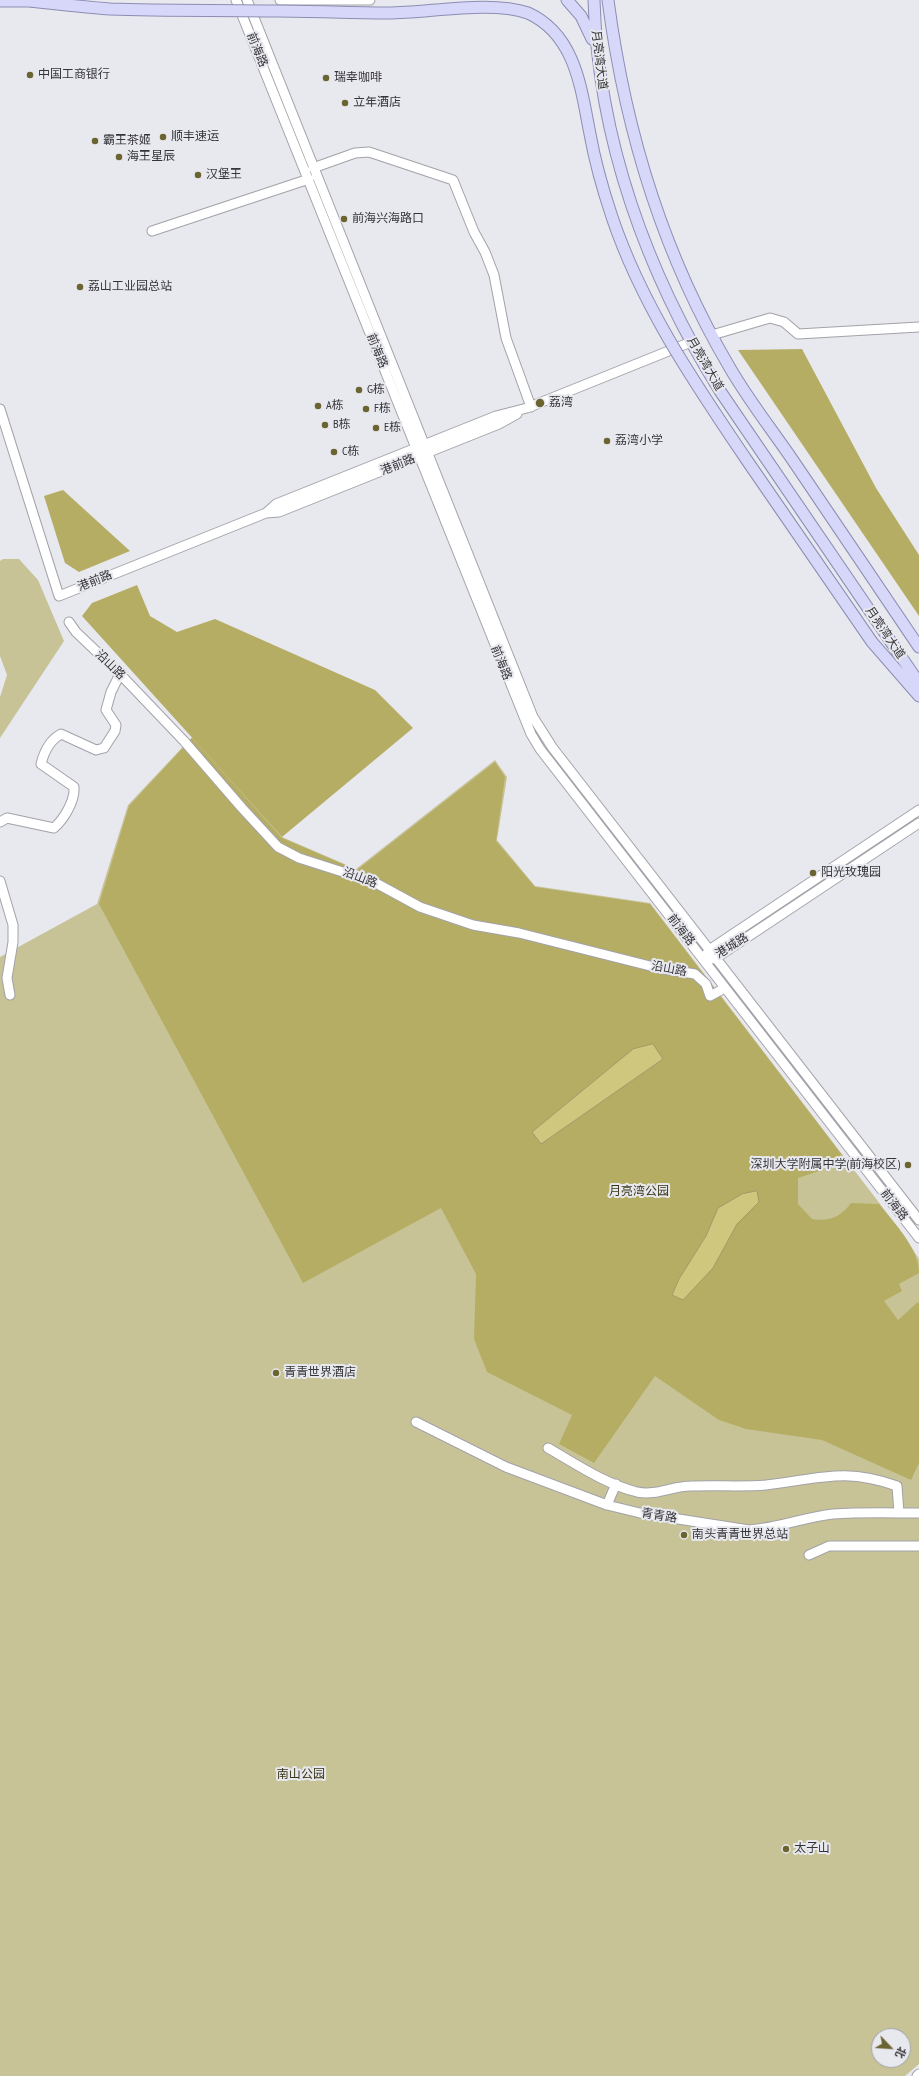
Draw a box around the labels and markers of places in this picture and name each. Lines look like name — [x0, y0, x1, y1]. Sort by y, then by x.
place label: 中国工商银行 — [38, 68, 110, 82]
marker: 中国工商银行 — [25, 70, 35, 80]
place label: 瑞幸咖啡 — [334, 71, 382, 85]
marker: 瑞幸咖啡 — [321, 73, 331, 83]
place label: 立年酒店 — [353, 96, 401, 110]
marker: 立年酒店 — [340, 98, 350, 108]
place label: 顺丰速运 — [171, 130, 219, 144]
marker: 顺丰速运 — [158, 132, 168, 142]
place label: 霸王茶姬 — [103, 134, 151, 148]
marker: 霸王茶姬 — [90, 136, 100, 146]
place label: 海王星辰 — [127, 150, 175, 164]
marker: 海王星辰 — [114, 152, 124, 162]
place label: 汉堡王 — [206, 168, 242, 182]
marker: 汉堡王 — [193, 170, 203, 180]
place label: 前海兴海路口 — [352, 212, 424, 226]
marker: 前海兴海路口 — [339, 214, 349, 224]
place label: 荔山工业园总站 — [88, 280, 172, 294]
marker: 荔山工业园总站 — [75, 282, 85, 292]
place label: G栋 — [367, 383, 385, 397]
marker: G栋 — [354, 385, 364, 395]
place label: 荔湾 — [549, 396, 573, 410]
marker: 荔湾 — [534, 397, 546, 409]
place label: A栋 — [326, 399, 344, 413]
marker: A栋 — [313, 401, 323, 411]
place label: F栋 — [374, 402, 391, 416]
marker: F栋 — [361, 404, 371, 414]
place label: B栋 — [333, 418, 351, 432]
marker: B栋 — [320, 420, 330, 430]
place label: E栋 — [384, 421, 401, 435]
marker: E栋 — [371, 423, 381, 433]
place label: 荔湾小学 — [615, 434, 663, 448]
marker: 荔湾小学 — [602, 436, 612, 446]
place label: C栋 — [342, 445, 359, 459]
marker: C栋 — [329, 447, 339, 457]
place label: 阳光玫瑰园 — [821, 866, 881, 880]
marker: 阳光玫瑰园 — [808, 868, 818, 878]
place label: 深圳大学附属中学(前海校区) — [750, 1158, 900, 1172]
marker: 深圳大学附属中学(前海校区) — [903, 1160, 913, 1170]
place label: 青青世界酒店 — [284, 1366, 356, 1380]
marker: 青青世界酒店 — [271, 1368, 281, 1378]
place label: 南头青青世界总站 — [692, 1528, 788, 1542]
marker: 南头青青世界总站 — [679, 1530, 689, 1540]
place label: 太子山 — [794, 1842, 830, 1856]
marker: 太子山 — [781, 1844, 791, 1854]

